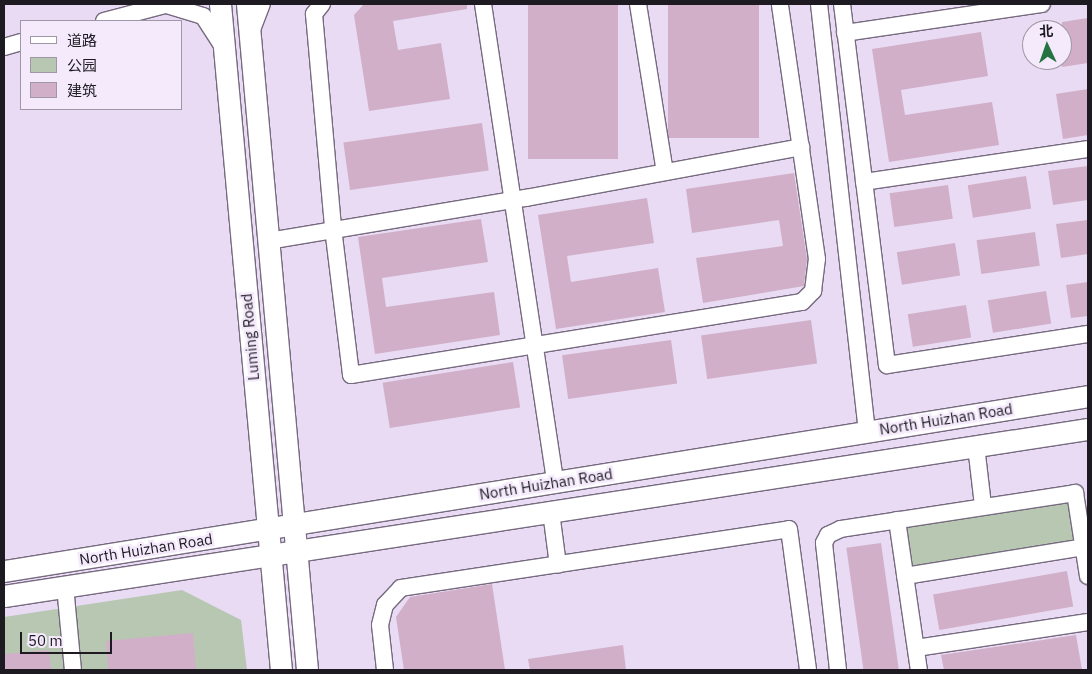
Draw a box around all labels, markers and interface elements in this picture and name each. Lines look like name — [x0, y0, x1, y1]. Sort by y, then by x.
legend — [20, 20, 182, 110]
north arrow — [1022, 20, 1072, 70]
text: 北 — [1039, 22, 1054, 40]
text: 道路 — [67, 31, 97, 50]
text: 公园 — [67, 56, 97, 75]
text: 建筑 — [67, 81, 97, 100]
street label: Luming Road — [237, 293, 263, 381]
street label: North Huizhan Road — [878, 400, 1014, 438]
street label: North Huizhan Road — [478, 465, 614, 503]
street label: North Huizhan Road — [78, 530, 214, 568]
scale bar — [22, 622, 115, 654]
text: 50 m — [28, 631, 63, 650]

